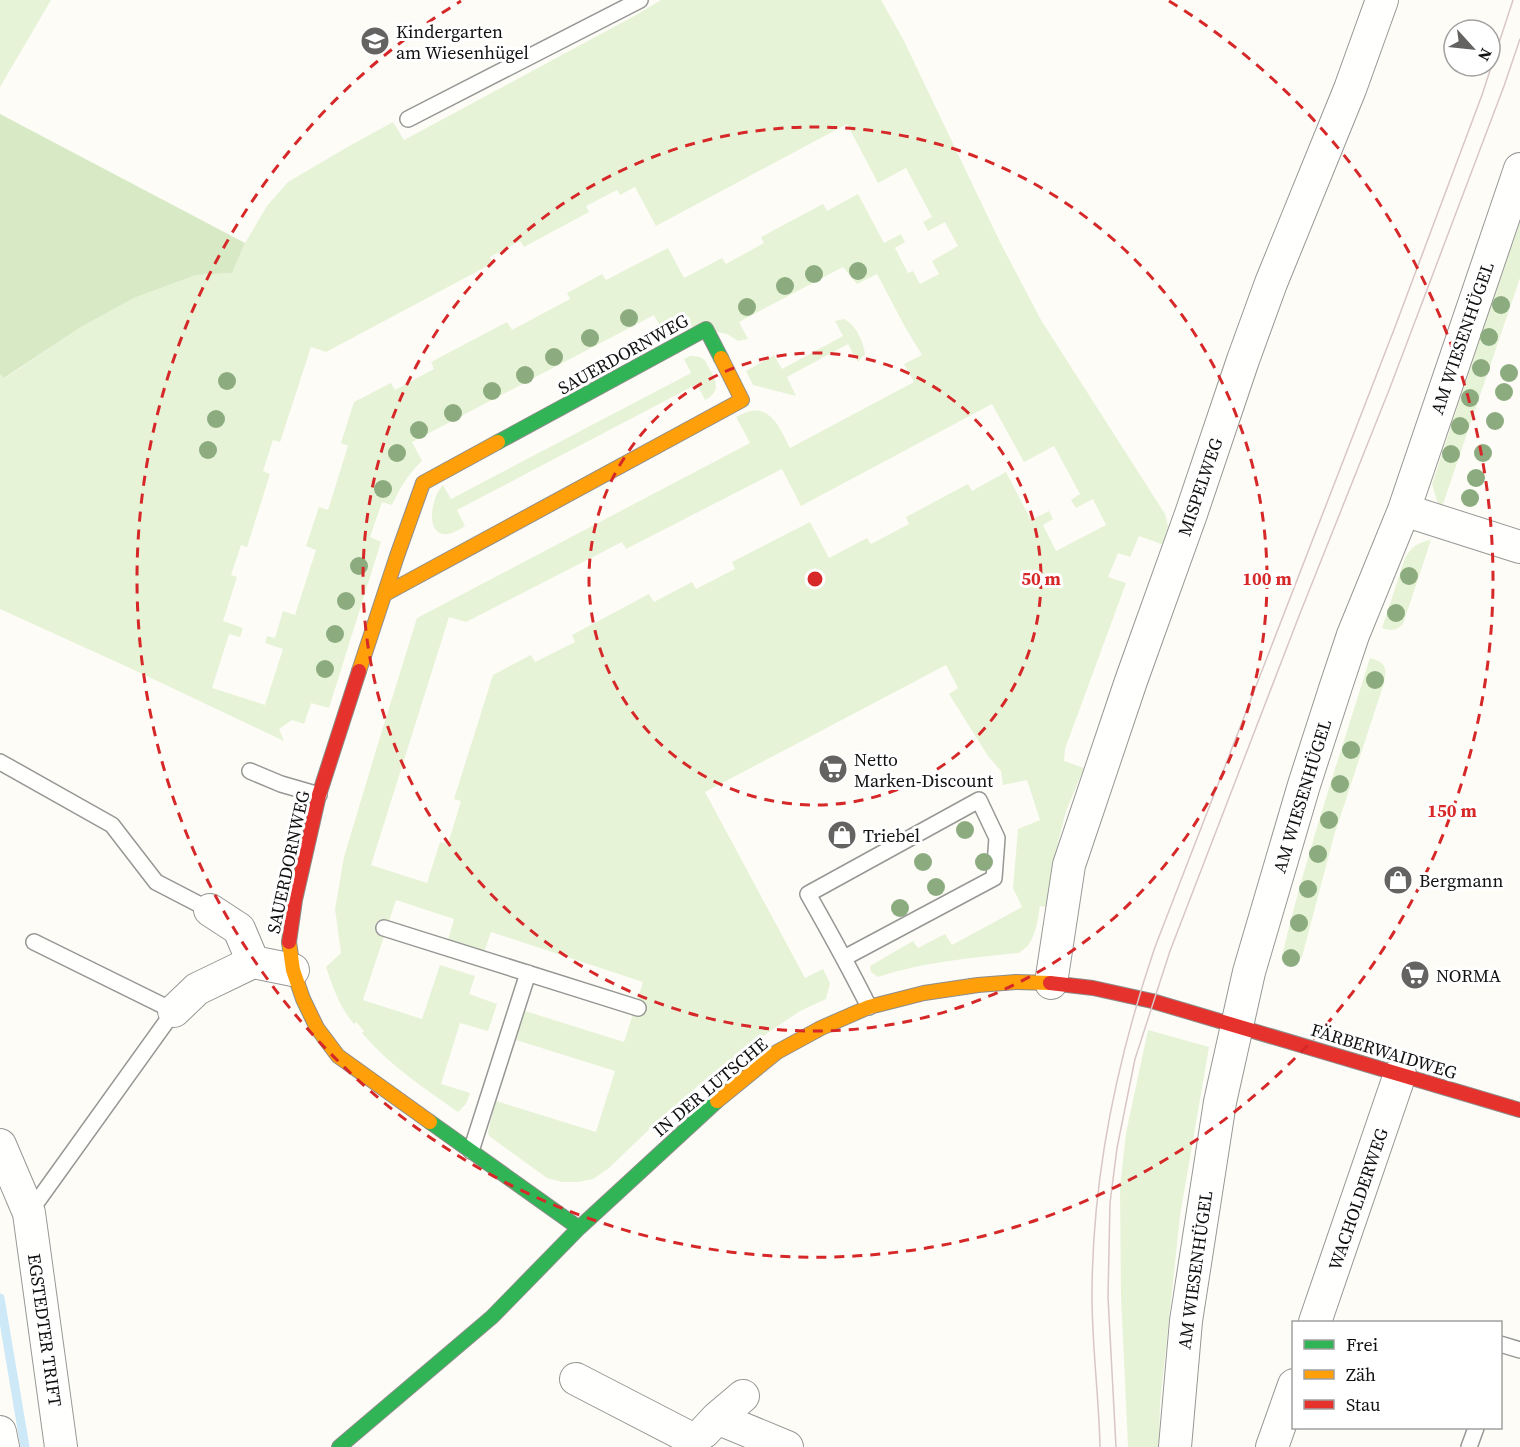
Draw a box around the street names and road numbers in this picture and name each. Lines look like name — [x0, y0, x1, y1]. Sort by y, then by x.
street label: AM WIESENHÜGEL — [1424, 258, 1500, 418]
street label: SAUERDORNWEG — [553, 308, 693, 400]
street label: MISPELWEG — [1171, 434, 1229, 540]
street label: AM WIESENHÜGEL — [1267, 716, 1337, 876]
street label: SAUERDORNWEG — [261, 788, 315, 936]
street label: FÄRBERWAIDWEG — [1308, 1017, 1460, 1085]
street label: IN DER LUTSCHE — [647, 1032, 773, 1142]
street label: WACHOLDERWEG — [1322, 1125, 1394, 1273]
street label: AM WIESENHÜGEL — [1171, 1189, 1219, 1351]
street label: EGSTEDTER TRIFT — [22, 1252, 68, 1408]

